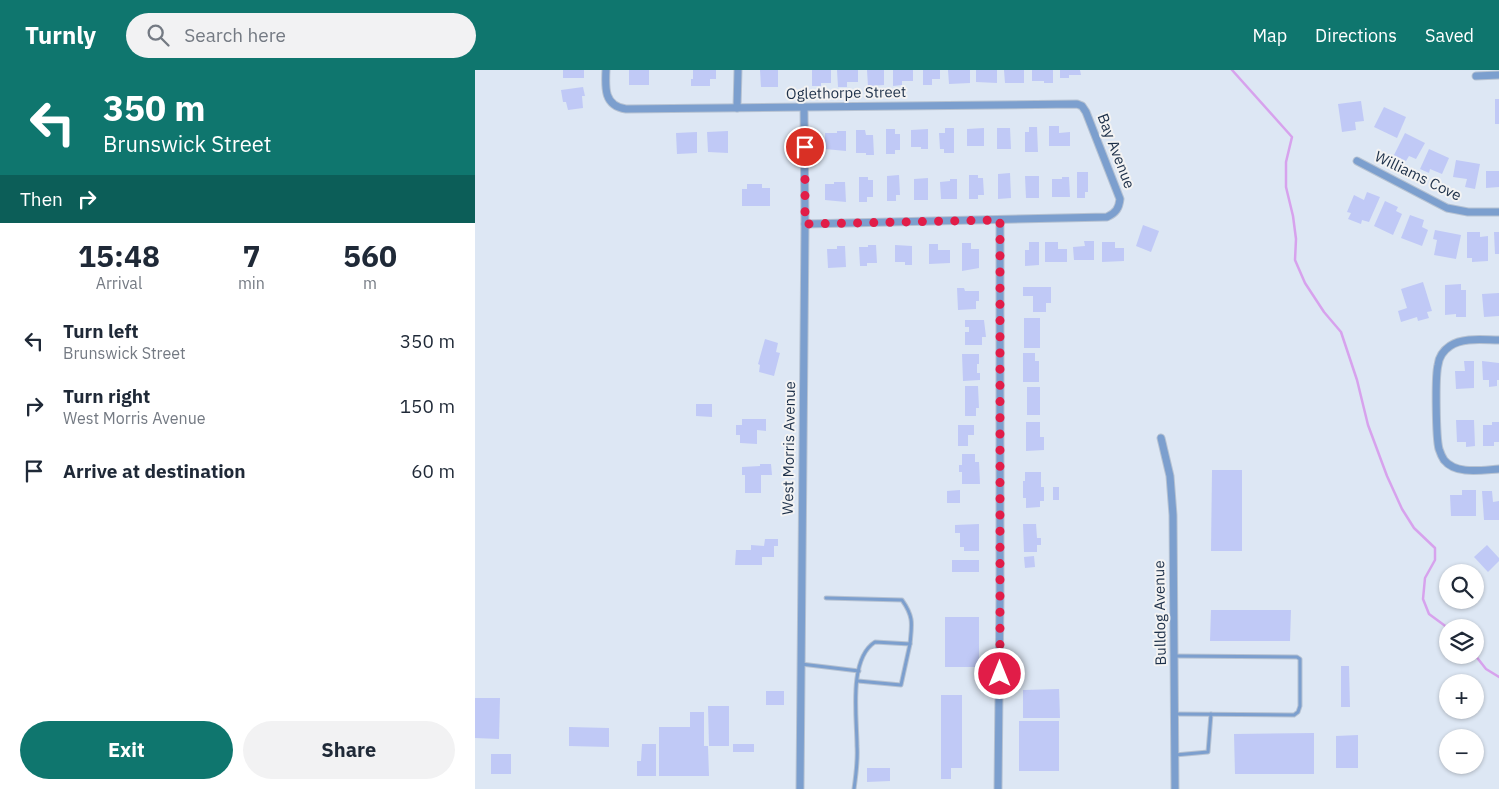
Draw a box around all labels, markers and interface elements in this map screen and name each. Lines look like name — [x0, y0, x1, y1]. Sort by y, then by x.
search box — [126, 13, 476, 58]
text: Turnly — [25, 19, 96, 51]
icon: search — [144, 21, 172, 49]
text: Search here — [184, 23, 286, 47]
text: Map — [1252, 24, 1287, 47]
text: Directions — [1315, 24, 1397, 47]
text: Saved — [1425, 24, 1474, 47]
street label: Oglethorpe Street — [786, 82, 906, 103]
text: 350 m — [103, 85, 206, 131]
icon: left — [20, 90, 85, 155]
street label: Bay Avenue — [1093, 111, 1139, 191]
pin — [784, 126, 826, 168]
text: Brunswick Street — [103, 129, 272, 158]
icon: arrive — [791, 133, 819, 161]
street label: Williams Cove — [1372, 146, 1465, 205]
icon: right — [73, 185, 101, 213]
text: Then — [20, 187, 63, 211]
text: 15:48 — [78, 236, 160, 275]
text: 7 — [242, 236, 260, 275]
text: 560 — [343, 236, 397, 275]
text: Arrival — [96, 273, 142, 293]
text: min — [238, 273, 265, 293]
text: m — [363, 273, 377, 293]
text: Turn left — [63, 319, 139, 343]
icon: left — [20, 327, 48, 355]
text: 350 m — [400, 329, 455, 353]
text: Brunswick Street — [63, 343, 186, 363]
street label: West Morris Avenue — [778, 381, 799, 515]
text: Turn right — [63, 384, 150, 408]
icon: right — [20, 392, 48, 420]
text: 150 m — [400, 394, 455, 418]
text: West Morris Avenue — [63, 408, 206, 428]
icon: arrive — [20, 457, 48, 485]
text: Arrive at destination — [63, 459, 246, 483]
text: 60 m — [411, 459, 455, 483]
street label: Bulldog Avenue — [1149, 560, 1170, 666]
map controls — [1439, 564, 1484, 774]
button: search — [1439, 564, 1484, 609]
button: layers — [1439, 619, 1484, 664]
position arrow — [973, 647, 1025, 699]
button: + — [1439, 674, 1484, 719]
button: Exit — [20, 721, 233, 779]
button: Share — [243, 721, 455, 779]
button: − — [1439, 729, 1484, 774]

